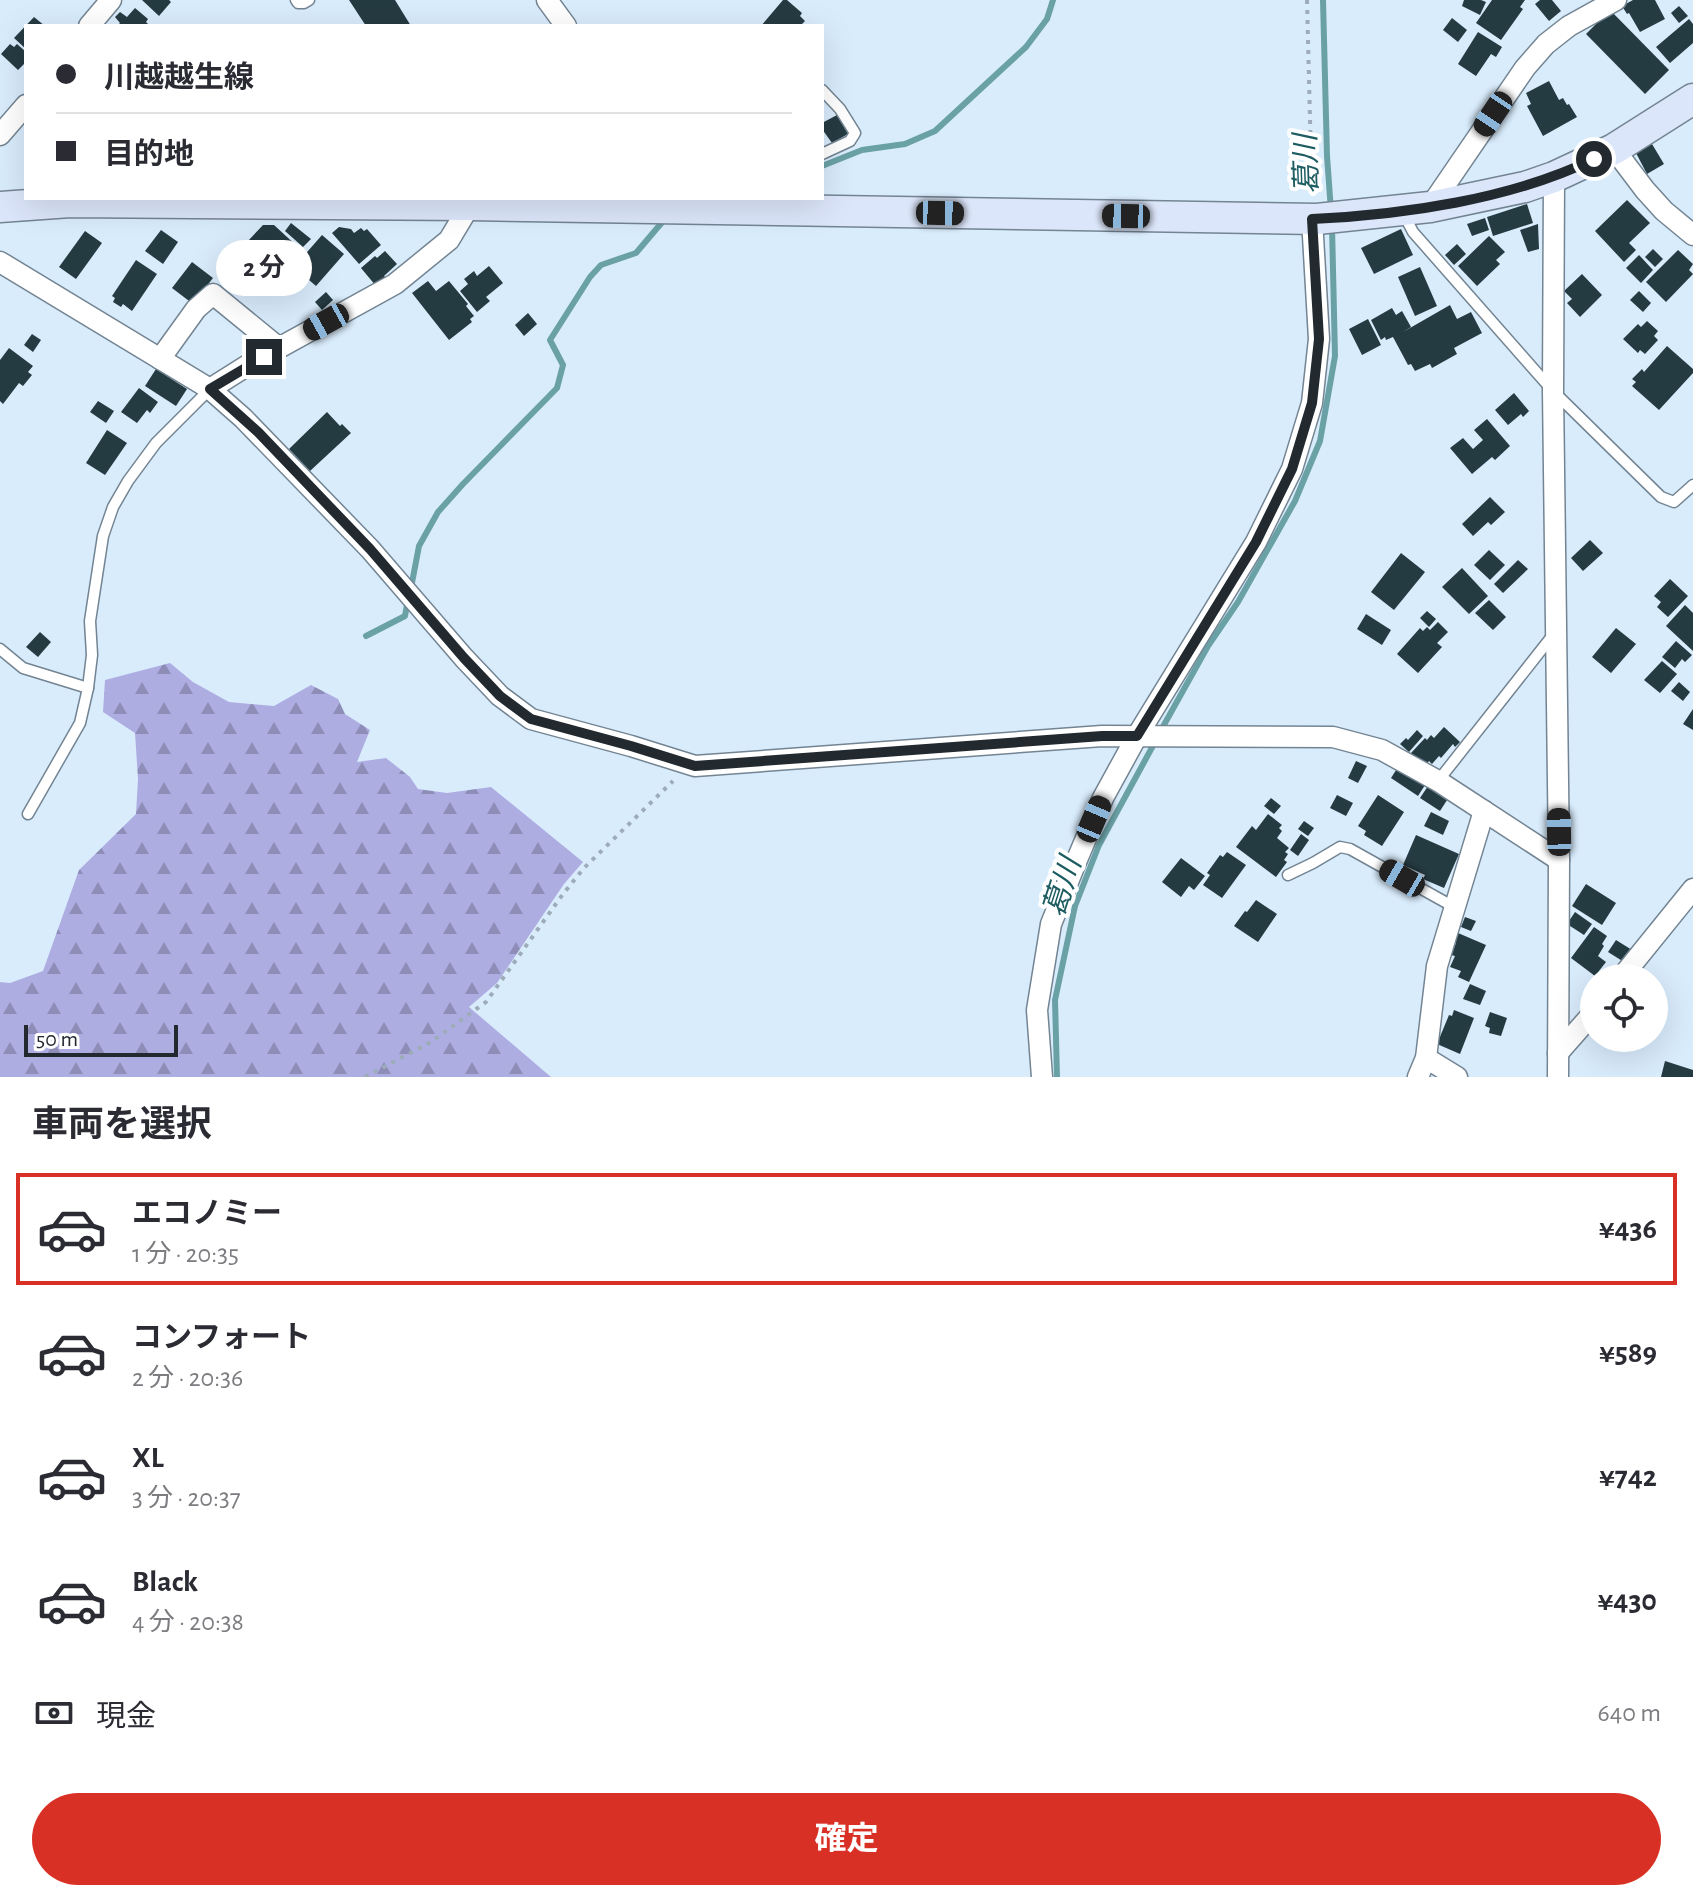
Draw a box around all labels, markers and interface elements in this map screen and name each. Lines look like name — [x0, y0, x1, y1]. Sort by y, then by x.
text: 川越越生線 — [104, 63, 254, 93]
car — [1470, 87, 1516, 141]
water label: 葛川 — [1289, 130, 1323, 195]
text: 目的地 — [104, 140, 194, 170]
route start — [1576, 141, 1612, 177]
car — [916, 201, 964, 225]
car — [1102, 204, 1150, 228]
callout: 2 分 — [216, 241, 312, 297]
text: 2 分 — [243, 255, 285, 281]
car — [299, 300, 353, 344]
route end — [246, 339, 282, 375]
car — [1074, 792, 1114, 846]
car — [1547, 808, 1571, 856]
water label: 葛川 — [1038, 851, 1087, 920]
car — [1375, 856, 1429, 900]
map controls — [1580, 964, 1668, 1052]
button: locate — [1580, 964, 1668, 1052]
scale bar — [24, 1021, 178, 1057]
text: 50 m — [36, 1028, 78, 1050]
text: 車両を選択 — [32, 1107, 212, 1143]
icon: car — [36, 1193, 108, 1265]
text: エコノミー — [132, 1199, 282, 1229]
text: ¥436 — [1599, 1214, 1657, 1244]
text: 1 分 · 20:35 — [132, 1241, 239, 1267]
icon: car — [36, 1317, 108, 1389]
text: コンフォート — [132, 1323, 311, 1353]
text: ¥589 — [1599, 1338, 1657, 1368]
text: 2 分 · 20:36 — [132, 1365, 243, 1391]
icon: car — [36, 1441, 108, 1513]
text: XL — [132, 1443, 164, 1473]
text: ¥742 — [1599, 1462, 1657, 1492]
text: 3 分 · 20:37 — [132, 1485, 241, 1511]
icon: car — [36, 1565, 108, 1637]
text: Black — [132, 1567, 198, 1597]
text: ¥430 — [1598, 1586, 1657, 1616]
text: 4 分 · 20:38 — [132, 1609, 244, 1635]
icon: cash — [32, 1691, 76, 1735]
text: 640 m — [1597, 1700, 1661, 1726]
text: 現金 — [96, 1702, 156, 1732]
button: 確定 — [32, 1793, 1661, 1885]

